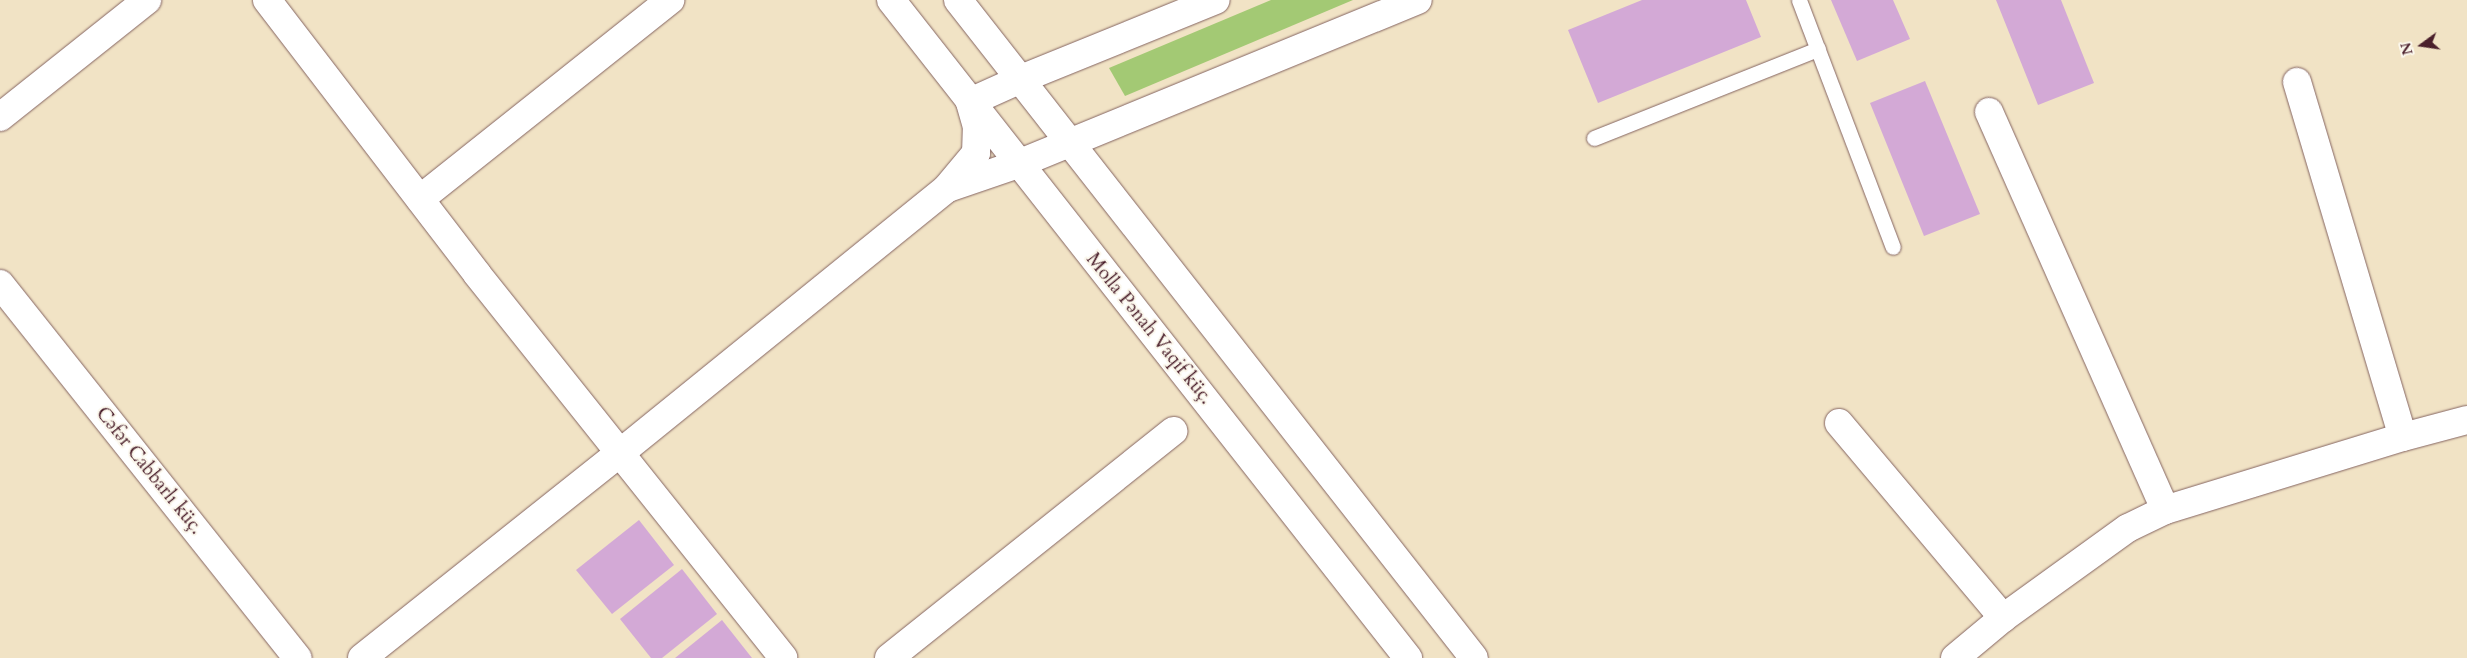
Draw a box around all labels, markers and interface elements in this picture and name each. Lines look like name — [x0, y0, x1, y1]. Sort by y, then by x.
north arrow — [2397, 20, 2447, 70]
text: N — [2396, 41, 2418, 57]
street label: Molla Pənah Vaqif küç. — [1081, 249, 1217, 409]
street label: Cəfər Cabbarlı küç. — [91, 403, 207, 539]

